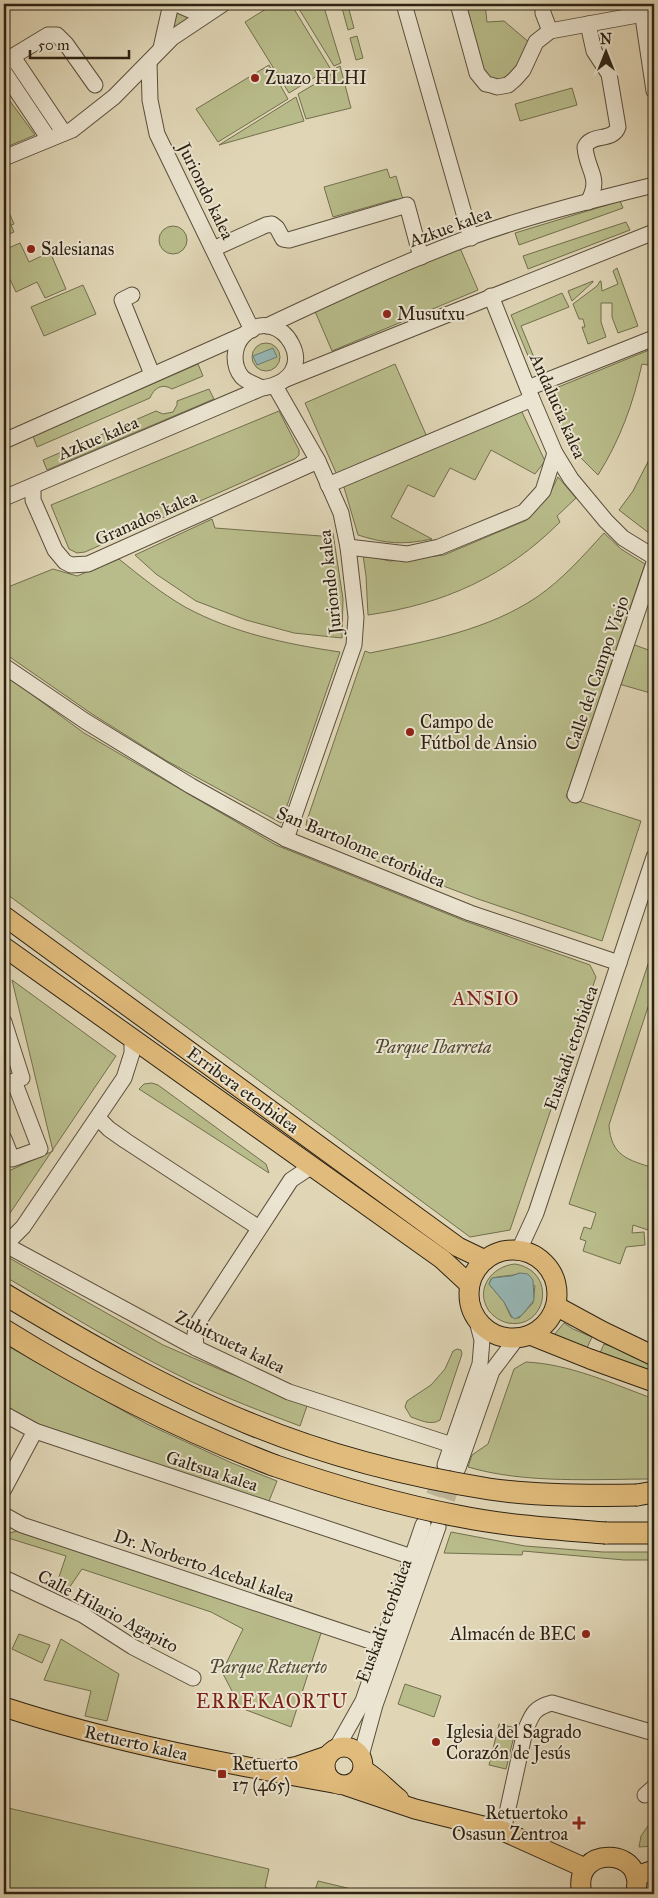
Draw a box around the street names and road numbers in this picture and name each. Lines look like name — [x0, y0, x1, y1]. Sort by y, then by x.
street label: Juriondo kalea — [171, 137, 239, 244]
street label: Azkue kalea — [405, 202, 494, 252]
street label: Andalucia kalea — [525, 349, 591, 462]
street label: Azkue kalea — [53, 411, 142, 465]
street label: Granados kalea — [92, 486, 201, 550]
street label: Juriondo kalea — [314, 528, 348, 637]
street label: Calle del Campo Viejo — [560, 593, 634, 753]
street label: San Bartolome etorbidea — [273, 801, 449, 893]
street label: Euskadi etorbidea — [539, 982, 603, 1113]
street label: Erribera etorbidea — [183, 1042, 304, 1138]
street label: Zubitxueta kalea — [171, 1306, 289, 1378]
street label: Galtsua kalea — [163, 1446, 261, 1496]
street label: Dr. Norberto Acebal kalea — [111, 1525, 298, 1607]
street label: Euskadi etorbidea — [351, 1556, 417, 1686]
street label: Calle Hilario Agapito — [33, 1565, 182, 1658]
street label: Retuerto kalea — [82, 1720, 190, 1766]

